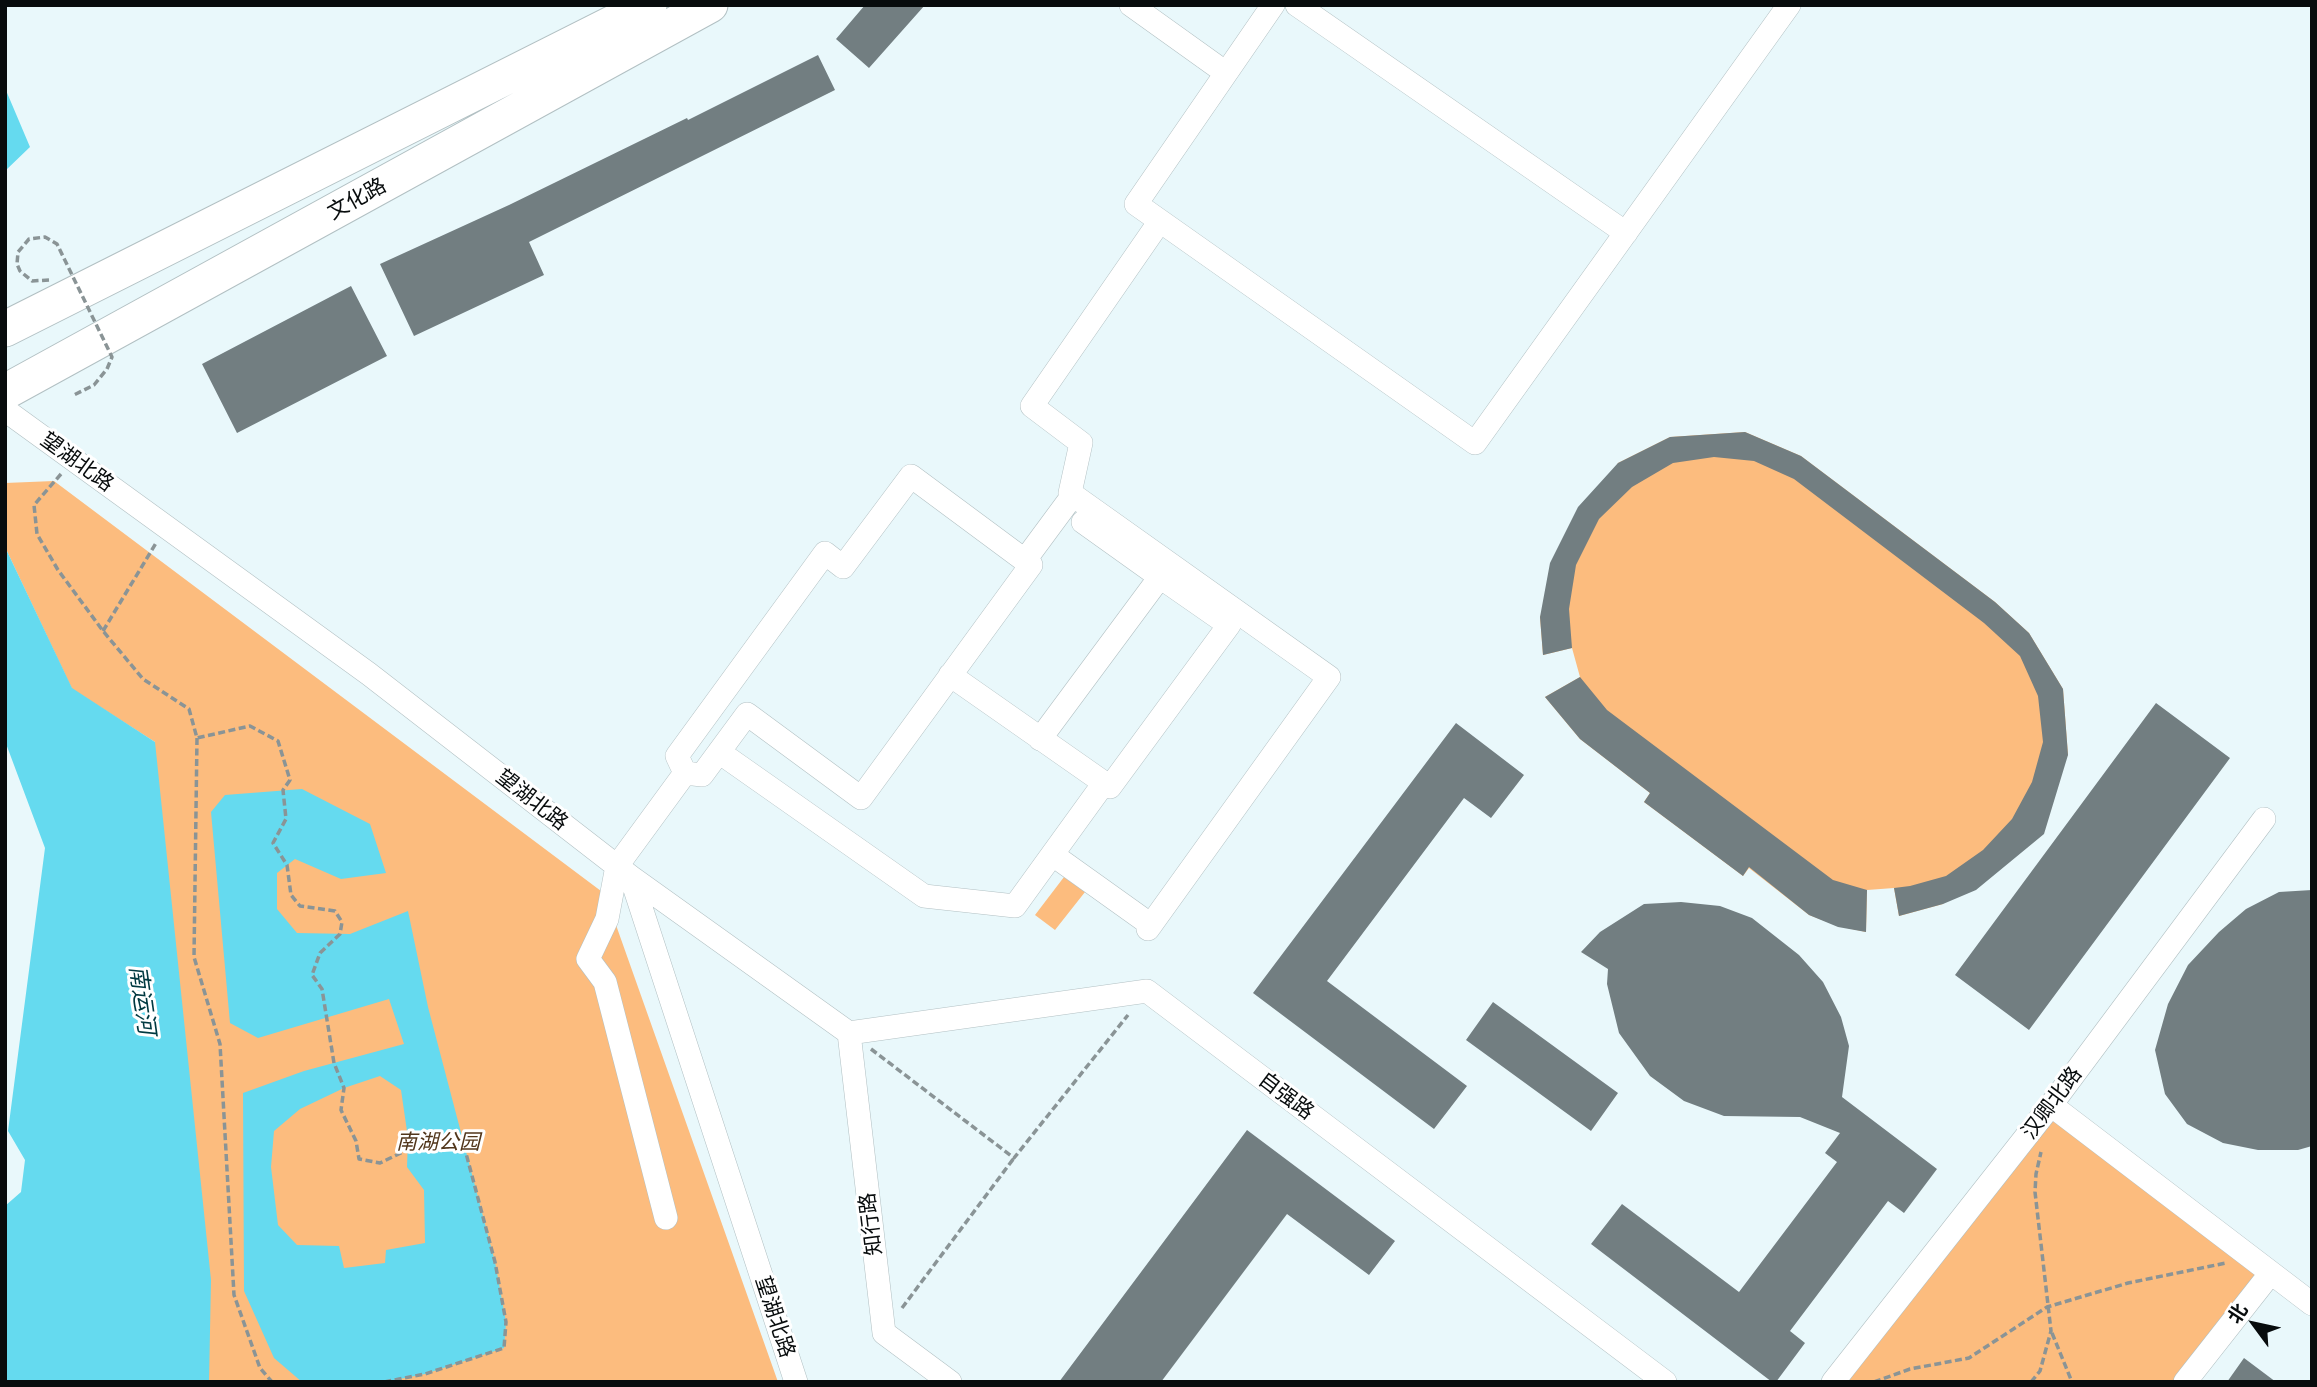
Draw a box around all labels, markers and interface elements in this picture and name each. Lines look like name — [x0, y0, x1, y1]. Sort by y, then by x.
street label: 文化路 — [323, 173, 391, 225]
street label: 望湖北路 — [36, 427, 118, 497]
street label: 望湖北路 — [491, 764, 573, 836]
water label: 南运河 — [124, 964, 160, 1036]
street label: 汉卿北路 — [2017, 1062, 2087, 1144]
street label: 自强路 — [1253, 1067, 1319, 1125]
park label: 南湖公园 — [396, 1129, 480, 1155]
street label: 知行路 — [855, 1191, 887, 1257]
street label: 望湖北路 — [750, 1273, 800, 1361]
north arrow — [2219, 1289, 2289, 1359]
text: 北 — [2220, 1298, 2252, 1328]

